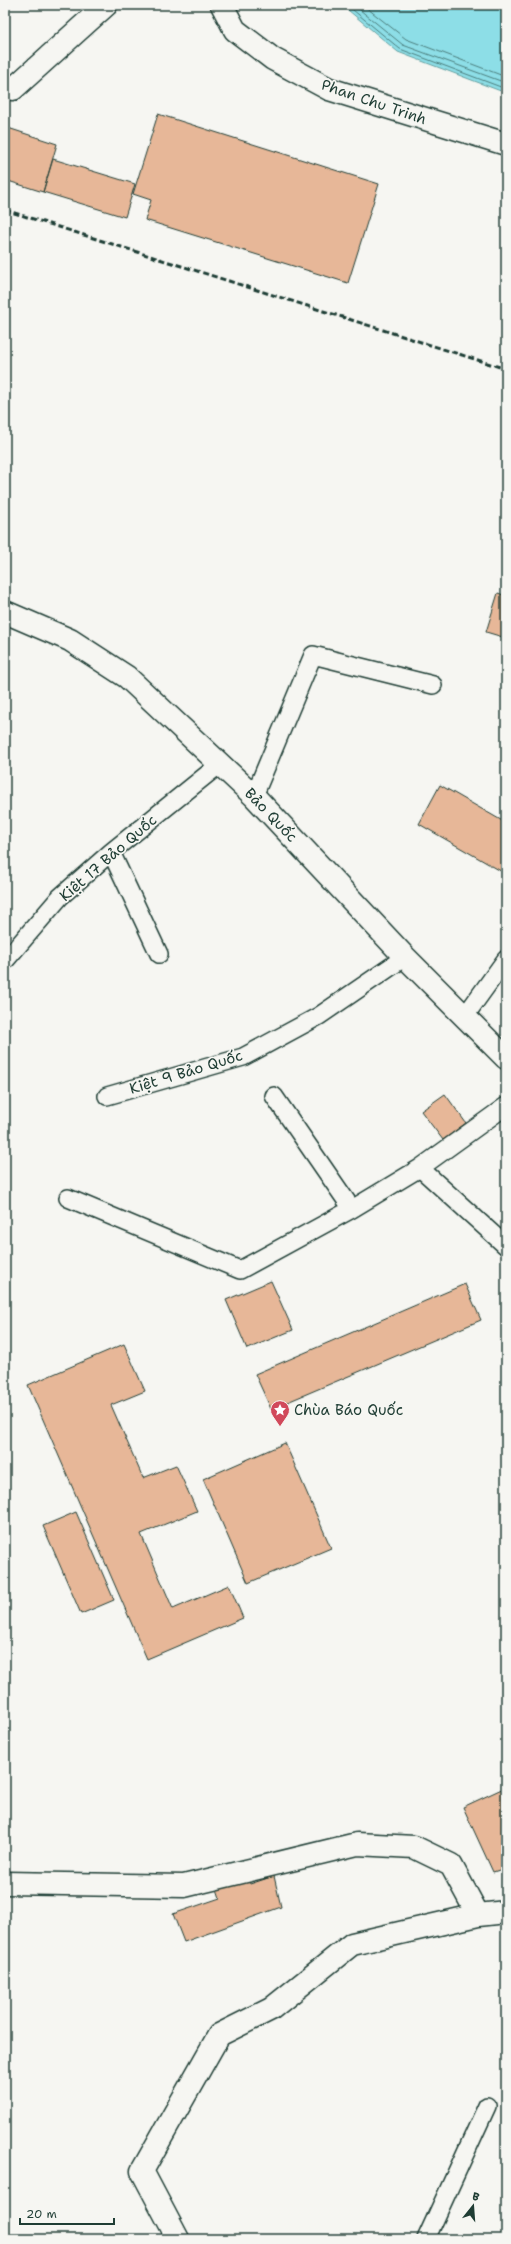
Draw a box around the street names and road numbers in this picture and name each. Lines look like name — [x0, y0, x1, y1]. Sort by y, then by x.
street label: Phan Chu Trinh — [319, 75, 429, 129]
street label: Bảo Quốc — [240, 784, 302, 846]
street label: Kiệt 17 Bảo Quốc — [55, 810, 161, 906]
street label: Kiệt 9 Bảo Quốc — [127, 1045, 245, 1099]

